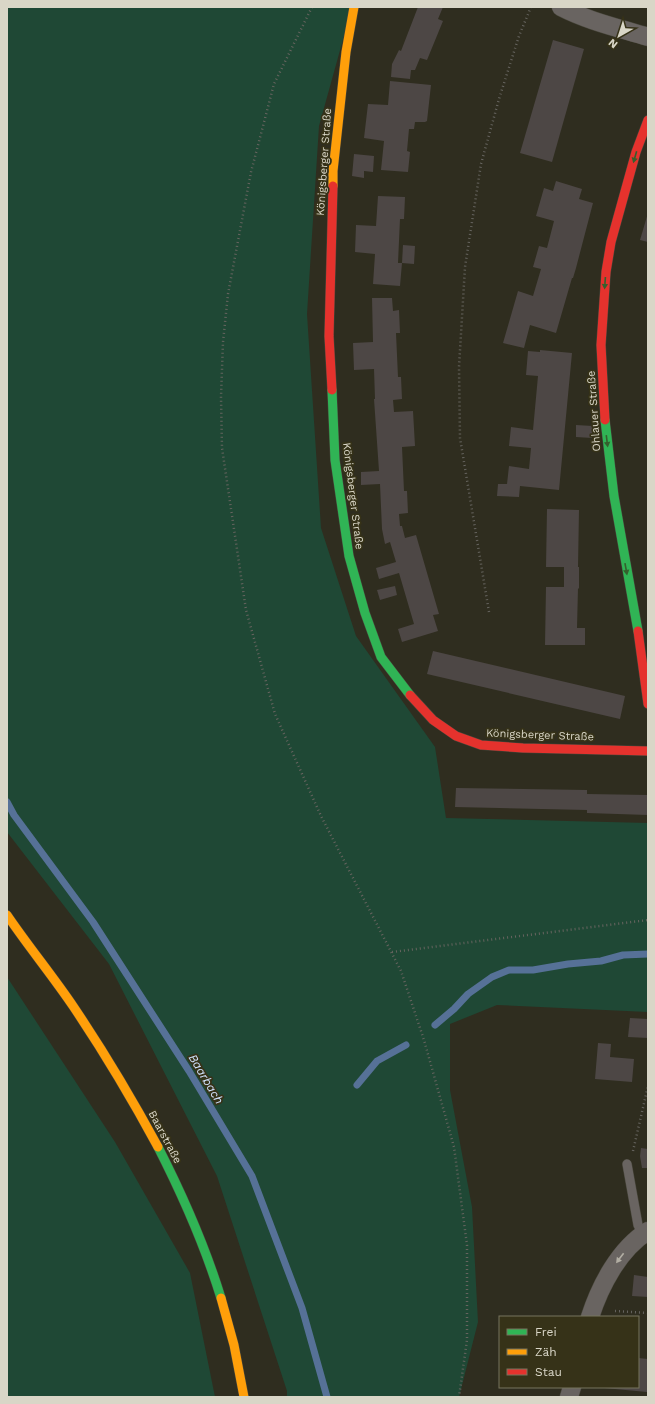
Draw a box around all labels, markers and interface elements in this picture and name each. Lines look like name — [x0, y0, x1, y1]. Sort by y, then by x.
north arrow — [599, 16, 639, 56]
text: N — [606, 36, 620, 51]
street label: Königsberger Straße — [314, 108, 334, 216]
one-way arrow — [632, 151, 638, 163]
one-way arrow — [602, 277, 608, 289]
street label: Ohlauer Straße — [585, 370, 603, 452]
one-way arrow — [604, 435, 611, 447]
street label: Königsberger Straße — [340, 442, 366, 550]
one-way arrow — [624, 563, 630, 575]
street label: Königsberger Straße — [486, 727, 594, 743]
water label: Baarbach — [186, 1052, 226, 1106]
street label: Baarstraße — [146, 1108, 184, 1166]
one-way arrow — [616, 1253, 625, 1264]
legend — [499, 1316, 639, 1388]
text: Frei — [535, 1325, 557, 1339]
text: Zäh — [535, 1345, 557, 1359]
text: Stau — [535, 1365, 562, 1379]

